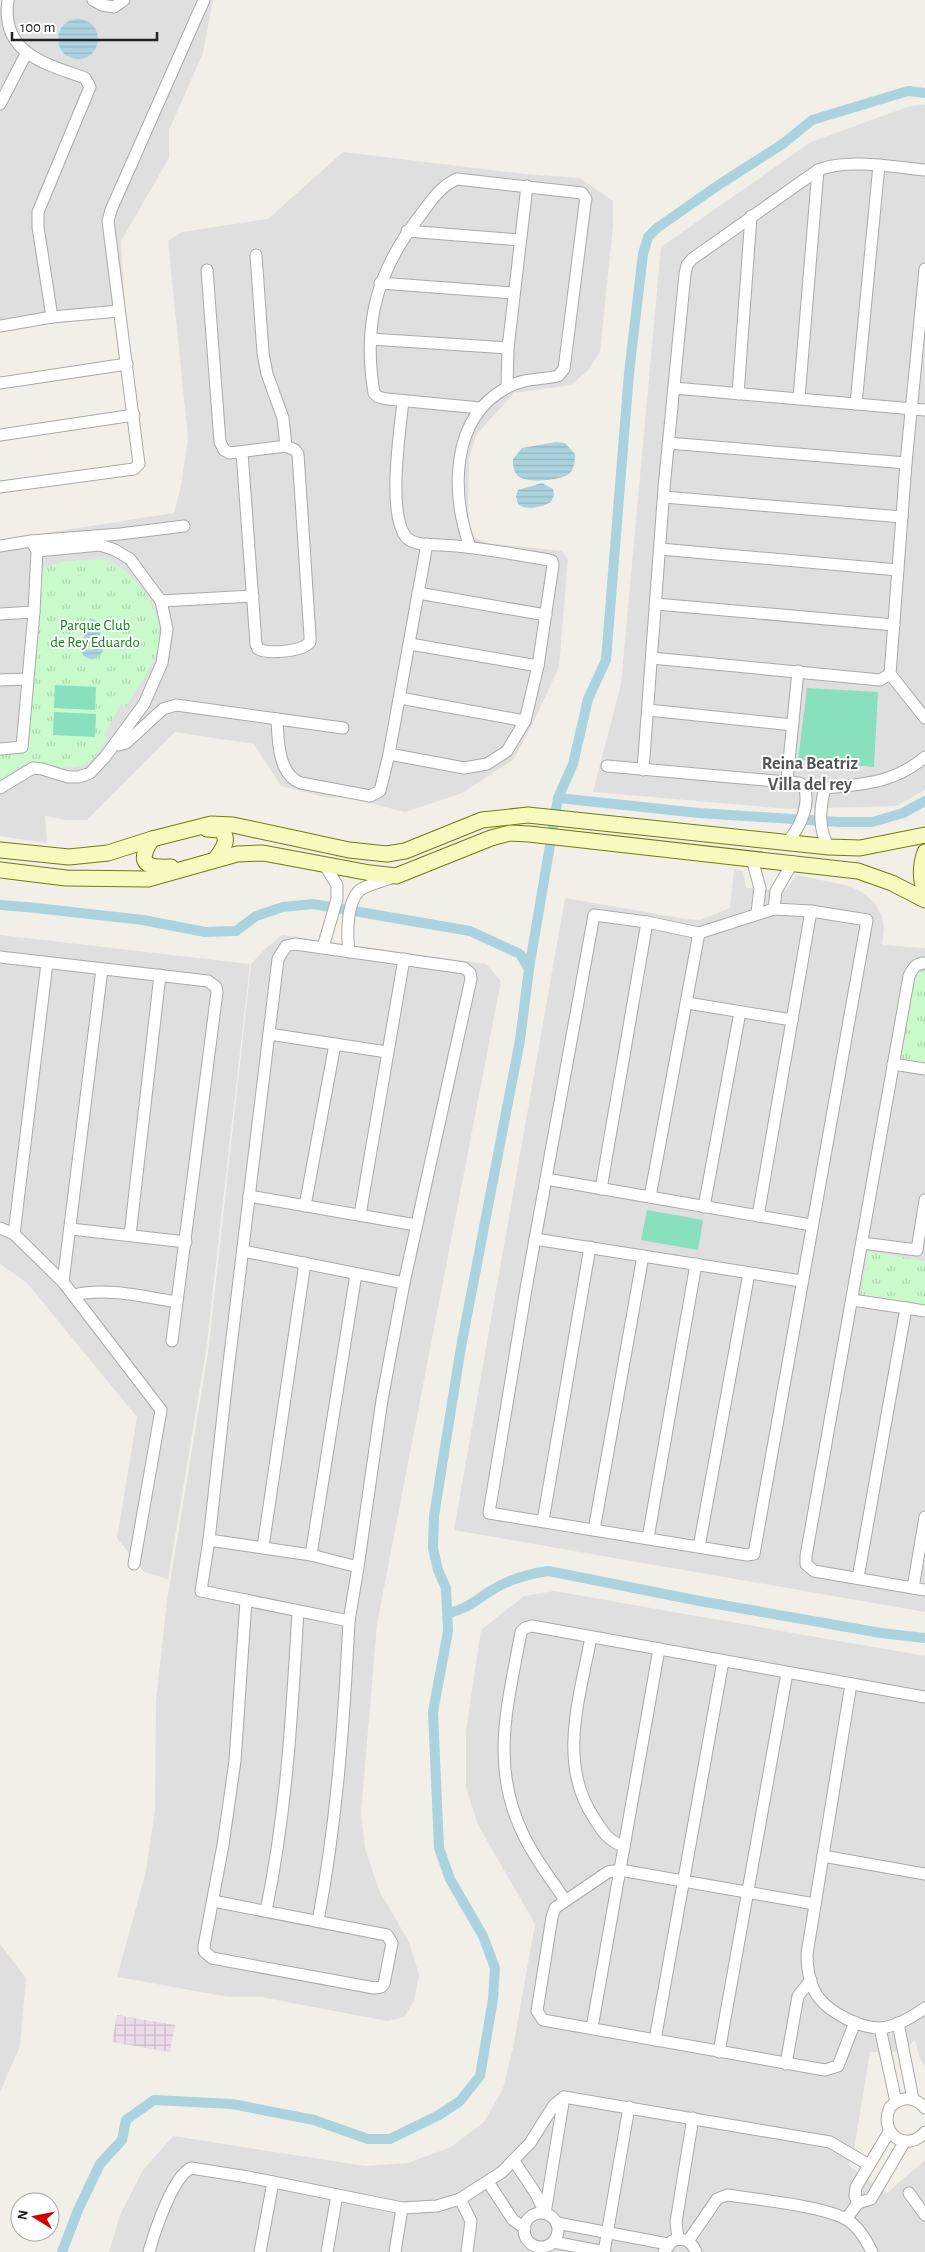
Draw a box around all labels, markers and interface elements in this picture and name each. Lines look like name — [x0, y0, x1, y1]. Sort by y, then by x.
scale bar — [12, 10, 158, 42]
text: 100 m — [20, 20, 55, 35]
park label: Parque Club de Rey Eduardo — [50, 618, 140, 650]
district label: Reina Beatriz Villa del rey — [762, 755, 858, 794]
north arrow — [10, 2192, 60, 2242]
text: N — [15, 2209, 31, 2221]

